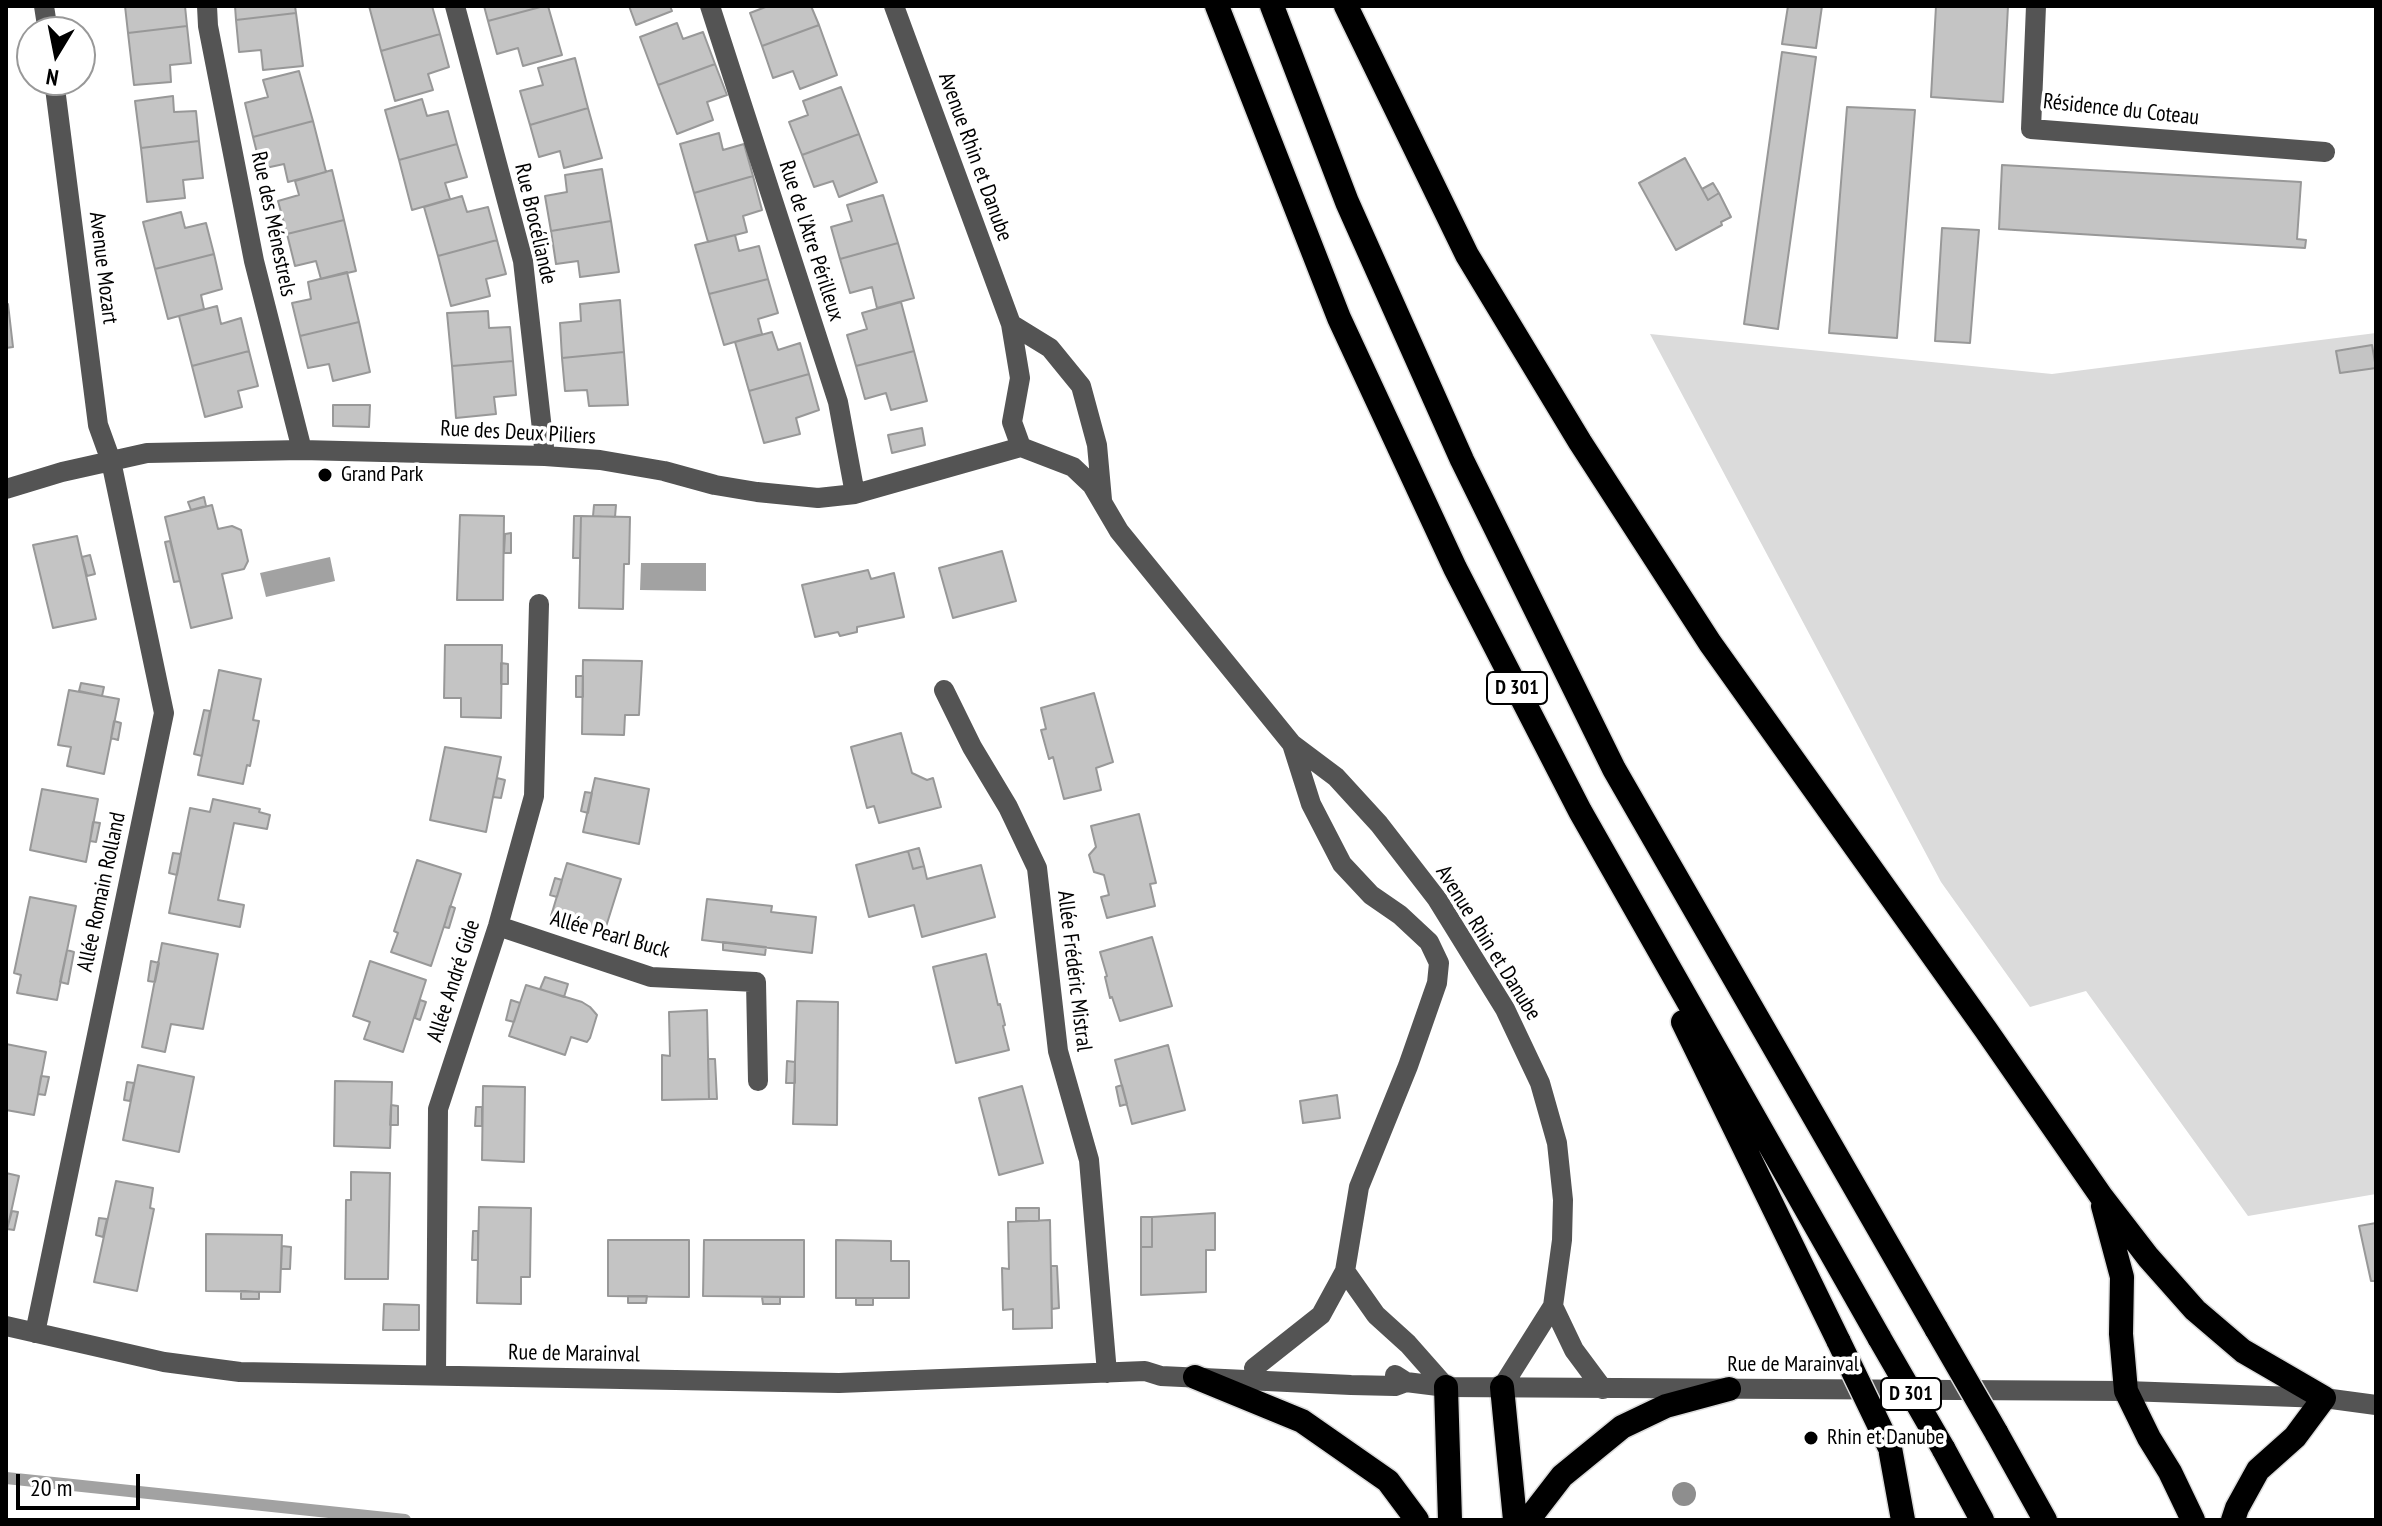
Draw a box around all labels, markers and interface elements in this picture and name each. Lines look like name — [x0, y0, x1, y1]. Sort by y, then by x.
north arrow — [16, 16, 96, 96]
text: N — [44, 63, 60, 92]
street label: Avenue Rhin et Danube — [932, 69, 1018, 245]
street label: Résidence du Coteau — [2042, 89, 2200, 131]
street label: Rue des Ménestrels — [245, 149, 301, 299]
street label: Rue de l'Atre Périlleux — [773, 157, 849, 325]
street label: Rue Brocéliande — [508, 161, 562, 287]
street label: Avenue Mozart — [83, 210, 123, 326]
street label: Rue des Deux Piliers — [440, 416, 596, 450]
place label: Grand Park — [341, 462, 423, 488]
marker: Grand Park — [316, 466, 334, 484]
road number: D 301 — [1487, 672, 1547, 704]
street label: Allée Romain Rolland — [72, 810, 132, 974]
street label: Avenue Rhin et Danube — [1430, 861, 1546, 1025]
street label: Allée Frédéric Mistral — [1051, 889, 1097, 1053]
street label: Allée Pearl Buck — [547, 905, 673, 965]
street label: Allée André Gide — [422, 917, 486, 1045]
street label: Rue de Marainval — [508, 1340, 640, 1368]
street label: Rue de Marainval — [1727, 1352, 1859, 1378]
road number: D 301 — [1881, 1378, 1941, 1410]
place label: Rhin et Danube — [1827, 1425, 1944, 1451]
marker: Rhin et Danube — [1802, 1429, 1820, 1447]
scale bar — [20, 1458, 144, 1508]
text: 20 m — [30, 1472, 72, 1503]

